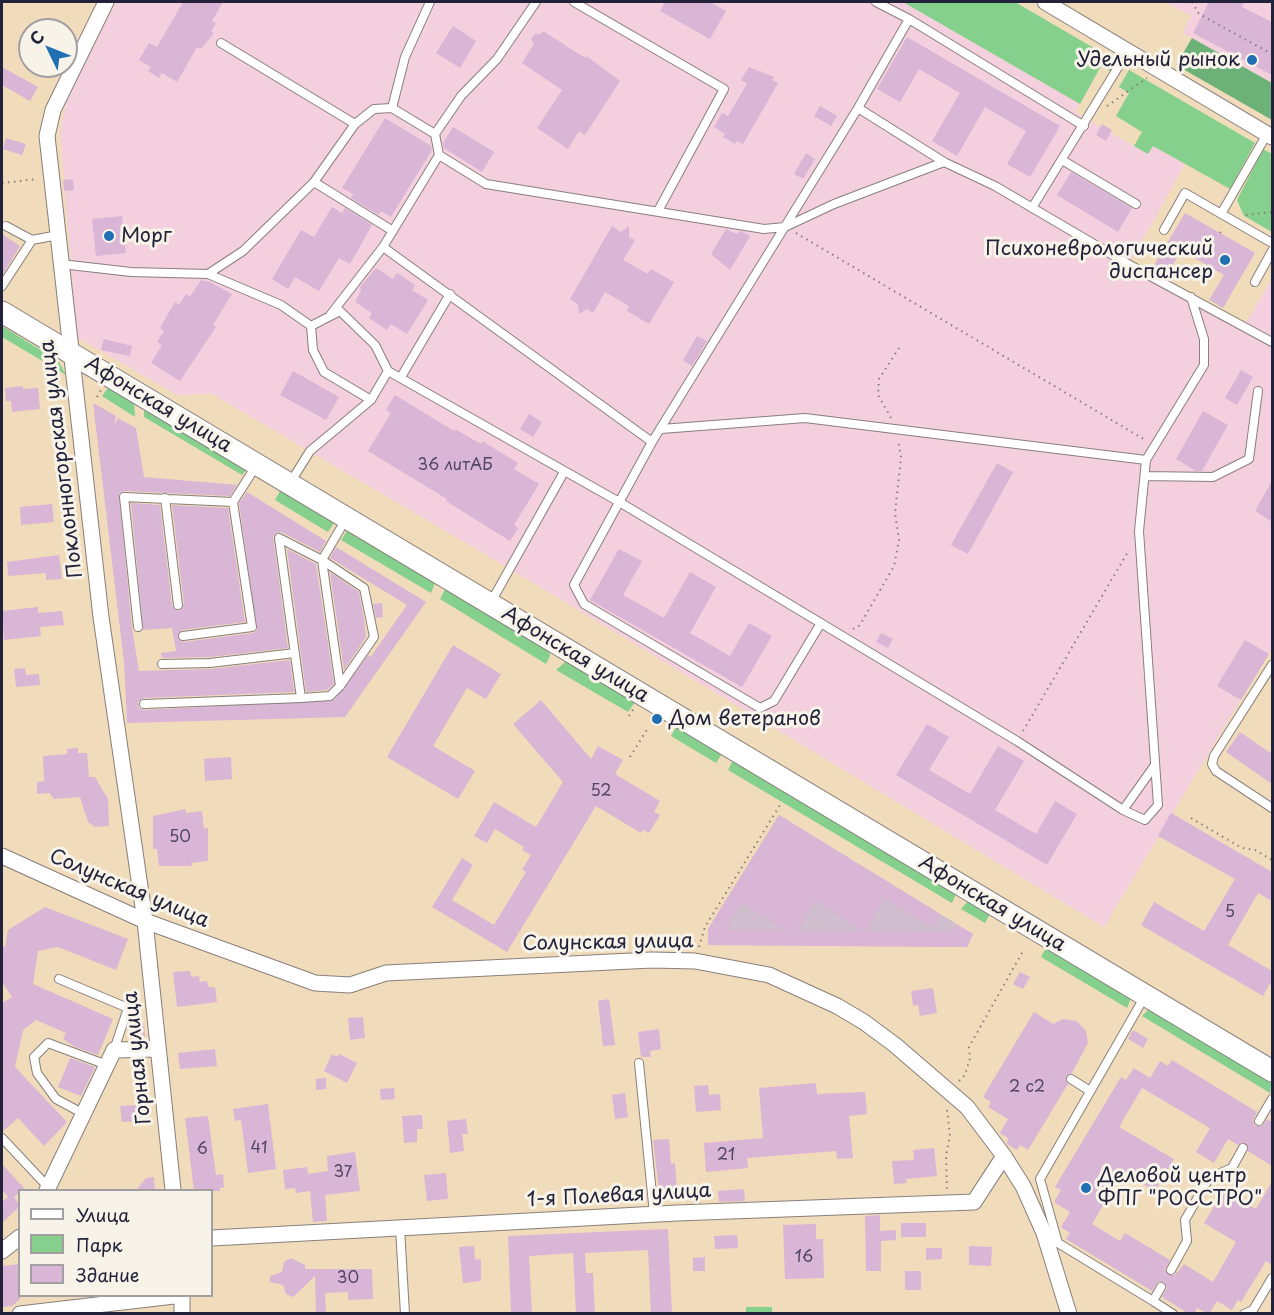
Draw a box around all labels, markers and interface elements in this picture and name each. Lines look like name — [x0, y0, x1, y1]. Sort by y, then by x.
north arrow — [18, 18, 78, 78]
text: С — [23, 25, 49, 50]
place label: Удельный рынок — [1077, 48, 1240, 72]
marker: Удельный рынок — [1245, 53, 1259, 67]
place label: Морг — [121, 224, 172, 248]
marker: Морг — [102, 229, 116, 243]
place label: Психоневрологический диспансер — [985, 237, 1213, 284]
marker: Психоневрологический диспансер — [1218, 253, 1232, 267]
street label: Поклонногорская улица — [35, 339, 89, 579]
street label: Афонская улица — [80, 352, 236, 458]
house number: 36 литАБ — [417, 456, 493, 476]
street label: Афонская улица — [497, 602, 653, 708]
place label: Дом ветеранов — [669, 707, 821, 731]
marker: Дом ветеранов — [650, 712, 664, 726]
house number: 52 — [590, 782, 612, 802]
house number: 50 — [169, 828, 191, 848]
street label: Солунская улица — [46, 845, 212, 933]
street label: Афонская улица — [914, 851, 1070, 957]
house number: 5 — [1225, 903, 1235, 923]
street label: Солунская улица — [522, 930, 694, 956]
street label: Горная улица — [119, 990, 157, 1126]
house number: 2 с2 — [1009, 1078, 1045, 1098]
house number: 41 — [251, 1139, 267, 1159]
house number: 6 — [196, 1140, 208, 1160]
house number: 21 — [717, 1146, 735, 1166]
house number: 37 — [334, 1163, 352, 1183]
place label: Деловой центр ФПГ "РОССТРО" — [1098, 1164, 1262, 1211]
street label: 1-я Полевая улица — [526, 1179, 712, 1213]
marker: Деловой центр ФПГ "РОССТРО" — [1079, 1181, 1093, 1195]
legend — [18, 1189, 213, 1297]
text: Улица — [76, 1201, 130, 1228]
text: Парк — [76, 1231, 122, 1258]
house number: 16 — [795, 1248, 813, 1268]
text: Здание — [76, 1261, 139, 1288]
house number: 30 — [337, 1269, 359, 1289]

